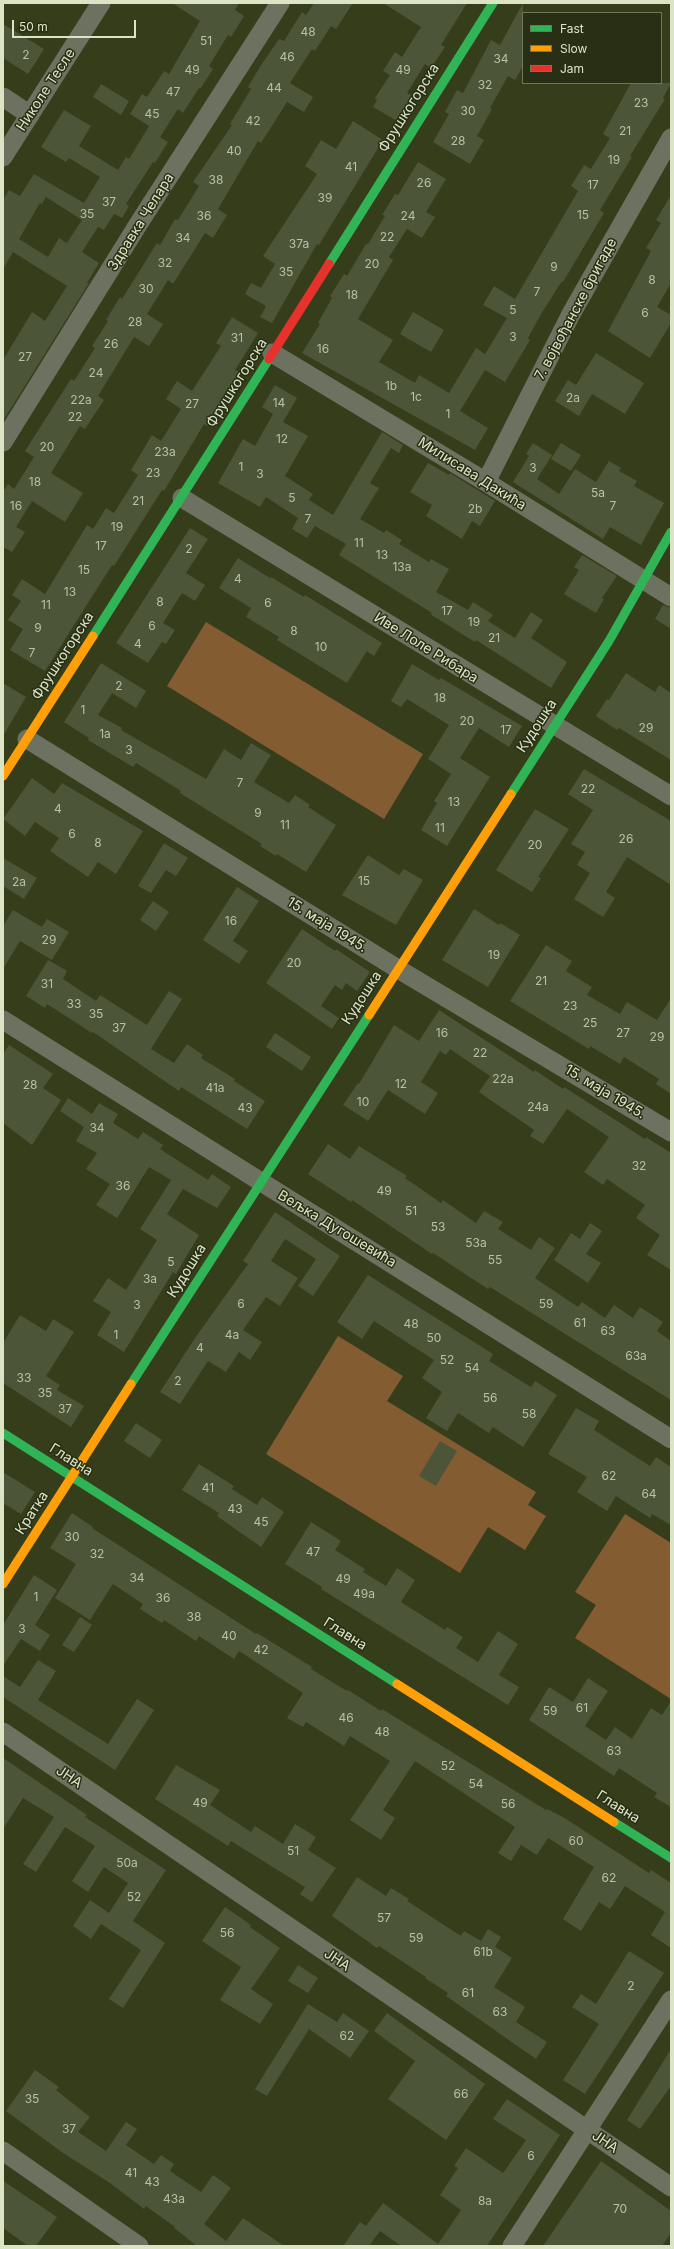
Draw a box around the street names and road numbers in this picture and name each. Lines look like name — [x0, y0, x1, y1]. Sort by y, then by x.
street label: Николе Тесле — [13, 46, 79, 134]
street label: Фрушкогорска — [375, 61, 443, 155]
street label: Здравка Челара — [104, 170, 178, 274]
street label: 7. војвођанске бригаде — [531, 235, 621, 383]
street label: Фрушкогорска — [203, 336, 271, 430]
street label: Милисава Дакића — [415, 434, 529, 514]
street label: Фрушкогорска — [28, 609, 98, 703]
street label: Иве Лоле Рибара — [371, 609, 481, 687]
street label: Кудошка — [514, 696, 560, 756]
street label: 15. маја 1945. — [284, 894, 370, 956]
street label: Кудошка — [339, 968, 385, 1028]
street label: 15. маја 1945. — [562, 1061, 648, 1123]
street label: Вељка Дугошевића — [275, 1187, 399, 1271]
street label: Кудошка — [164, 1241, 210, 1301]
street label: Главна — [46, 1440, 96, 1480]
street label: Кратка — [12, 1488, 52, 1538]
street label: Главна — [320, 1614, 370, 1654]
street label: ЈНА — [53, 1762, 85, 1792]
street label: Главна — [593, 1787, 643, 1827]
street label: ЈНА — [321, 1945, 353, 1975]
street label: ЈНА — [589, 2127, 621, 2157]

